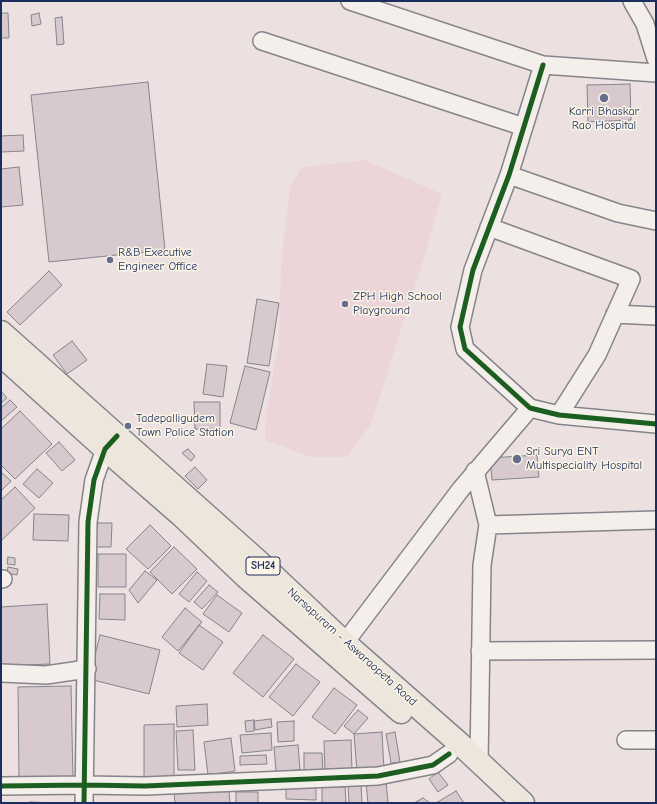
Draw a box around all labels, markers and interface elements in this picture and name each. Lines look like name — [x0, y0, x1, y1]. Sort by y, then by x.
marker: Karri Bhaskar Rao Hospital — [598, 92, 610, 104]
place label: Karri Bhaskar Rao Hospital — [569, 105, 639, 133]
place label: R&B Executive Engineer Office — [118, 246, 197, 274]
marker: R&B Executive Engineer Office — [105, 255, 115, 265]
place label: ZPH High School Playground — [353, 290, 442, 318]
marker: ZPH High School Playground — [340, 299, 350, 309]
place label: Tadepalligudem Town Police Station — [136, 412, 234, 440]
marker: Tadepalligudem Town Police Station — [123, 421, 133, 431]
place label: Sri Surya ENT Multispeciality Hospital — [526, 445, 642, 473]
marker: Sri Surya ENT Multispeciality Hospital — [511, 453, 523, 465]
road number: SH24 — [246, 557, 280, 575]
street label: Narsapuram - Aswaraopeta Road — [284, 585, 420, 709]

